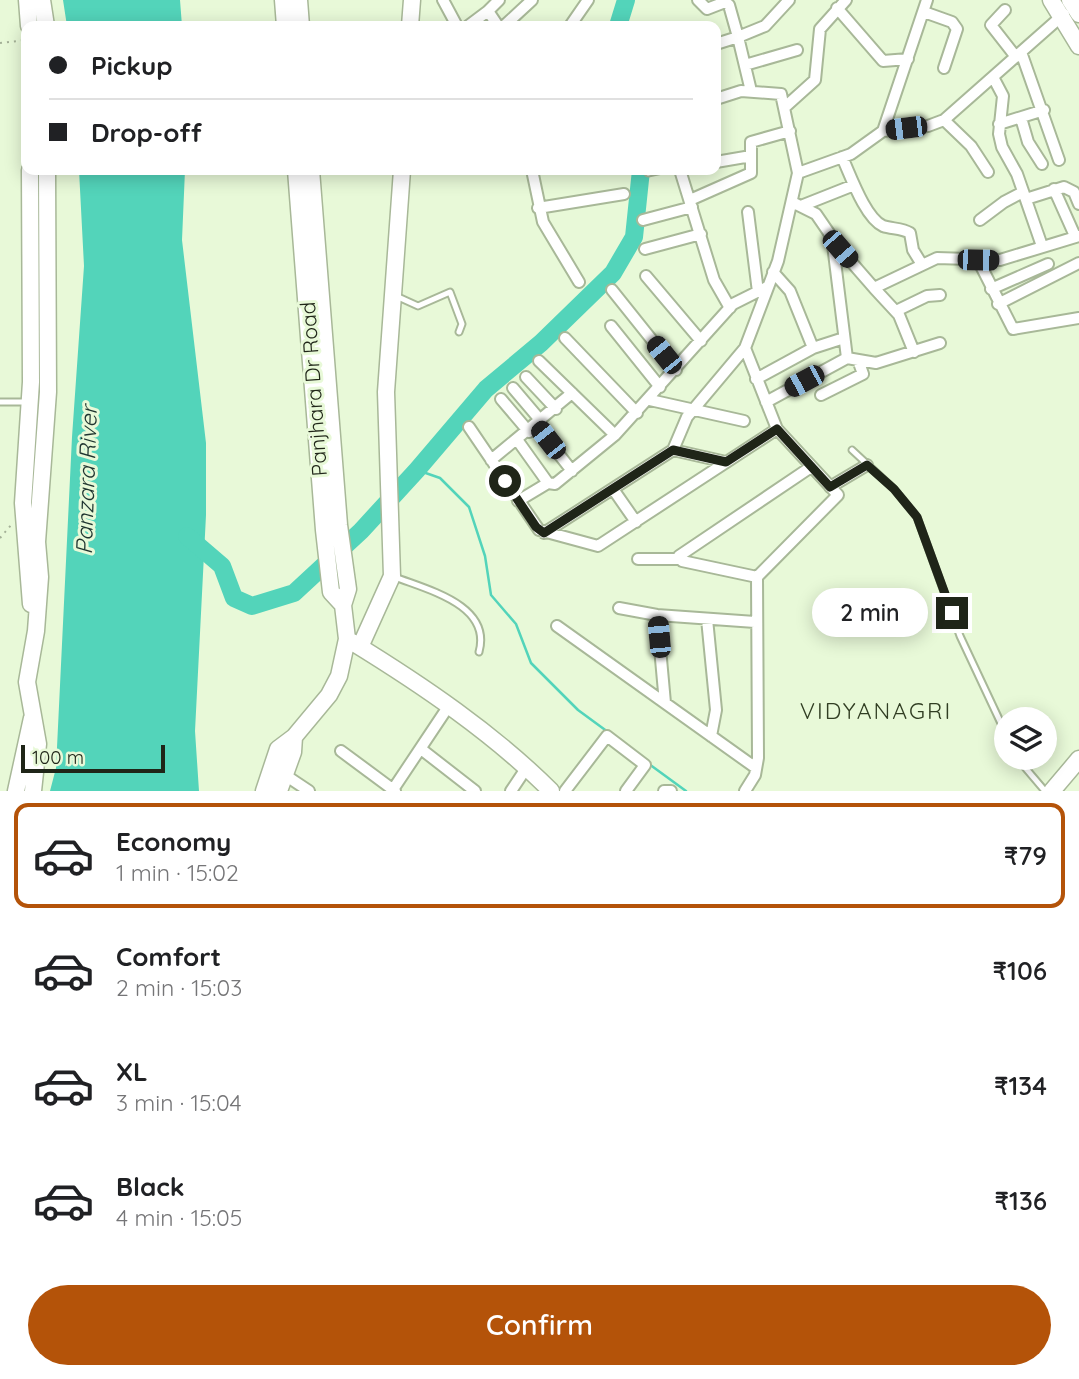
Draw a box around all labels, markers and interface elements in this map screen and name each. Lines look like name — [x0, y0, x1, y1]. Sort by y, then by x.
text: Pickup — [91, 49, 173, 82]
car — [884, 115, 929, 141]
text: Drop-off — [91, 116, 202, 149]
car — [819, 226, 862, 272]
car — [957, 249, 1000, 271]
street label: Panjhara Dr Road — [294, 301, 332, 477]
car — [643, 332, 686, 378]
car — [781, 362, 828, 400]
water label: Panzara River — [69, 402, 103, 555]
car — [527, 417, 570, 463]
route start — [489, 465, 521, 497]
callout: 2 min — [812, 588, 928, 638]
route end — [936, 597, 968, 629]
text: 2 min — [840, 598, 900, 627]
car — [647, 615, 672, 659]
district label: VIDYANAGRI — [800, 696, 952, 725]
map controls — [994, 707, 1057, 770]
button: layers — [994, 707, 1057, 770]
scale bar — [21, 742, 164, 774]
text: 100 m — [32, 745, 84, 769]
icon: car — [32, 824, 95, 887]
text: Economy — [116, 825, 231, 858]
text: ₹79 — [1004, 839, 1047, 872]
text: 1 min · 15:02 — [116, 858, 239, 887]
icon: car — [32, 939, 95, 1002]
text: Comfort — [116, 940, 221, 973]
text: ₹106 — [992, 954, 1047, 987]
text: 2 min · 15:03 — [116, 973, 242, 1002]
icon: car — [32, 1054, 95, 1117]
text: XL — [116, 1055, 148, 1088]
text: ₹134 — [994, 1069, 1047, 1102]
text: 3 min · 15:04 — [116, 1088, 242, 1117]
icon: car — [32, 1169, 95, 1232]
text: Black — [116, 1170, 185, 1203]
text: ₹136 — [994, 1184, 1047, 1217]
text: 4 min · 15:05 — [116, 1203, 242, 1232]
button: Confirm — [28, 1285, 1051, 1365]

